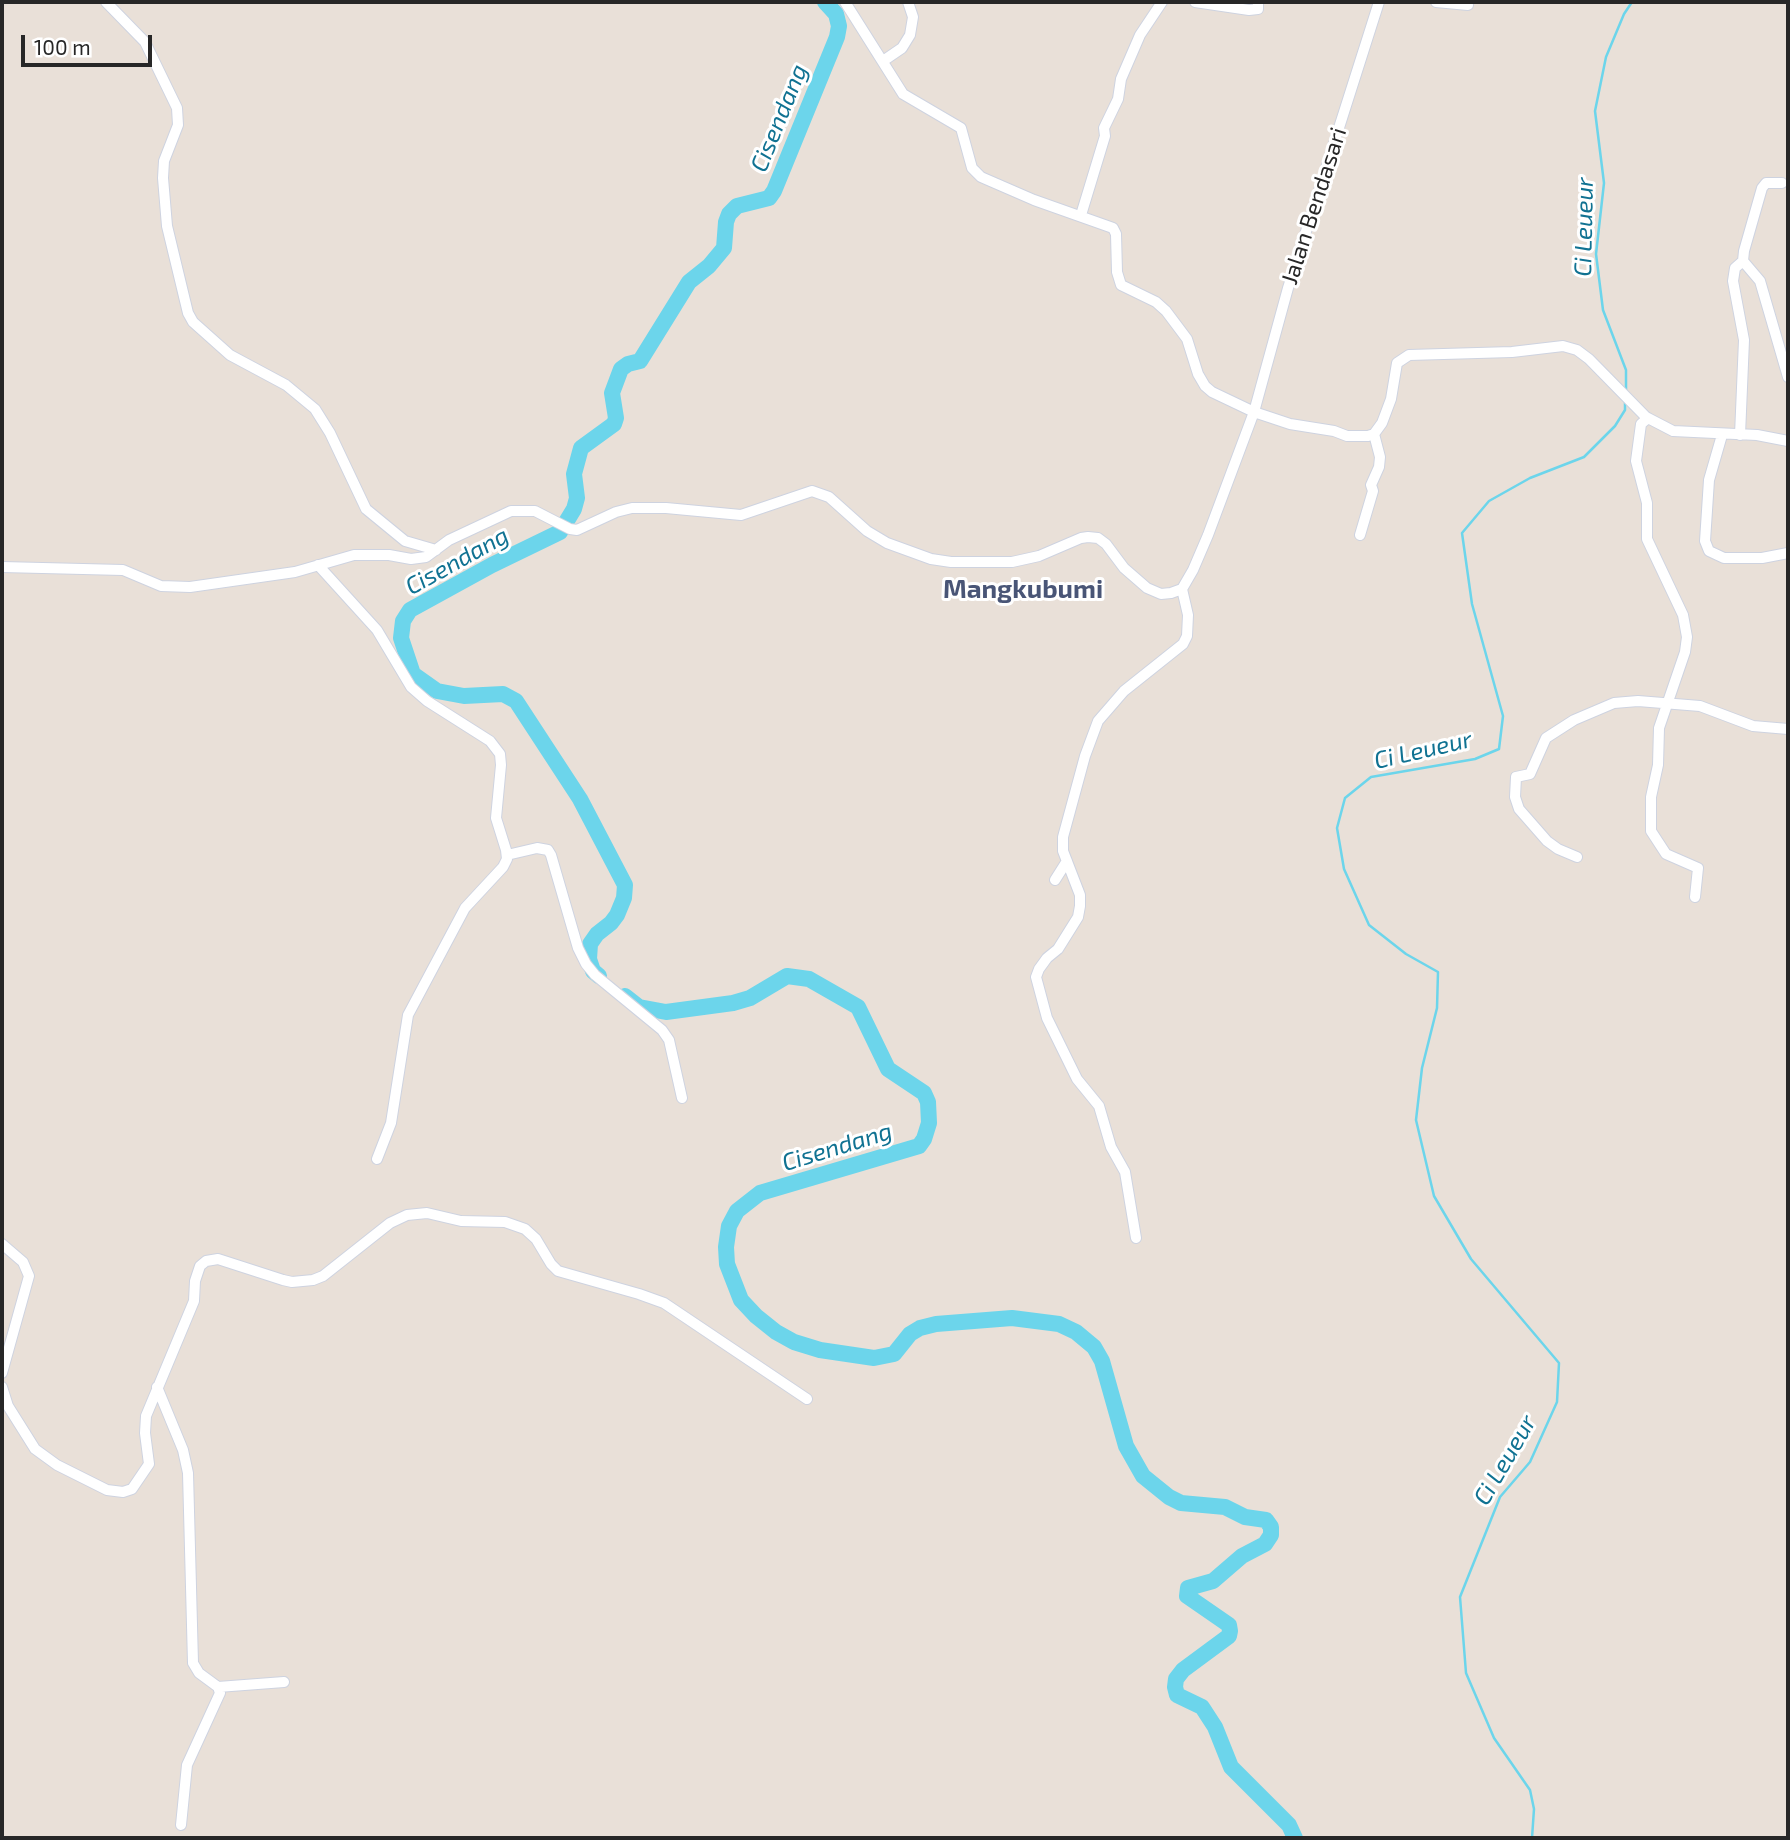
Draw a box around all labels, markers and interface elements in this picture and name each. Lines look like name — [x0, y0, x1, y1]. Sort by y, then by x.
scale bar — [24, 21, 156, 65]
text: 100 m — [34, 34, 91, 59]
water label: Cisendang — [744, 60, 814, 176]
street label: Jalan Bendasari — [1276, 124, 1352, 288]
water label: Ci Leueur — [1569, 177, 1599, 277]
water label: Cisendang — [400, 521, 514, 601]
district label: Mangkubumi — [943, 573, 1103, 605]
water label: Ci Leueur — [1371, 725, 1475, 775]
water label: Cisendang — [778, 1117, 896, 1177]
water label: Ci Leueur — [1468, 1410, 1542, 1510]

